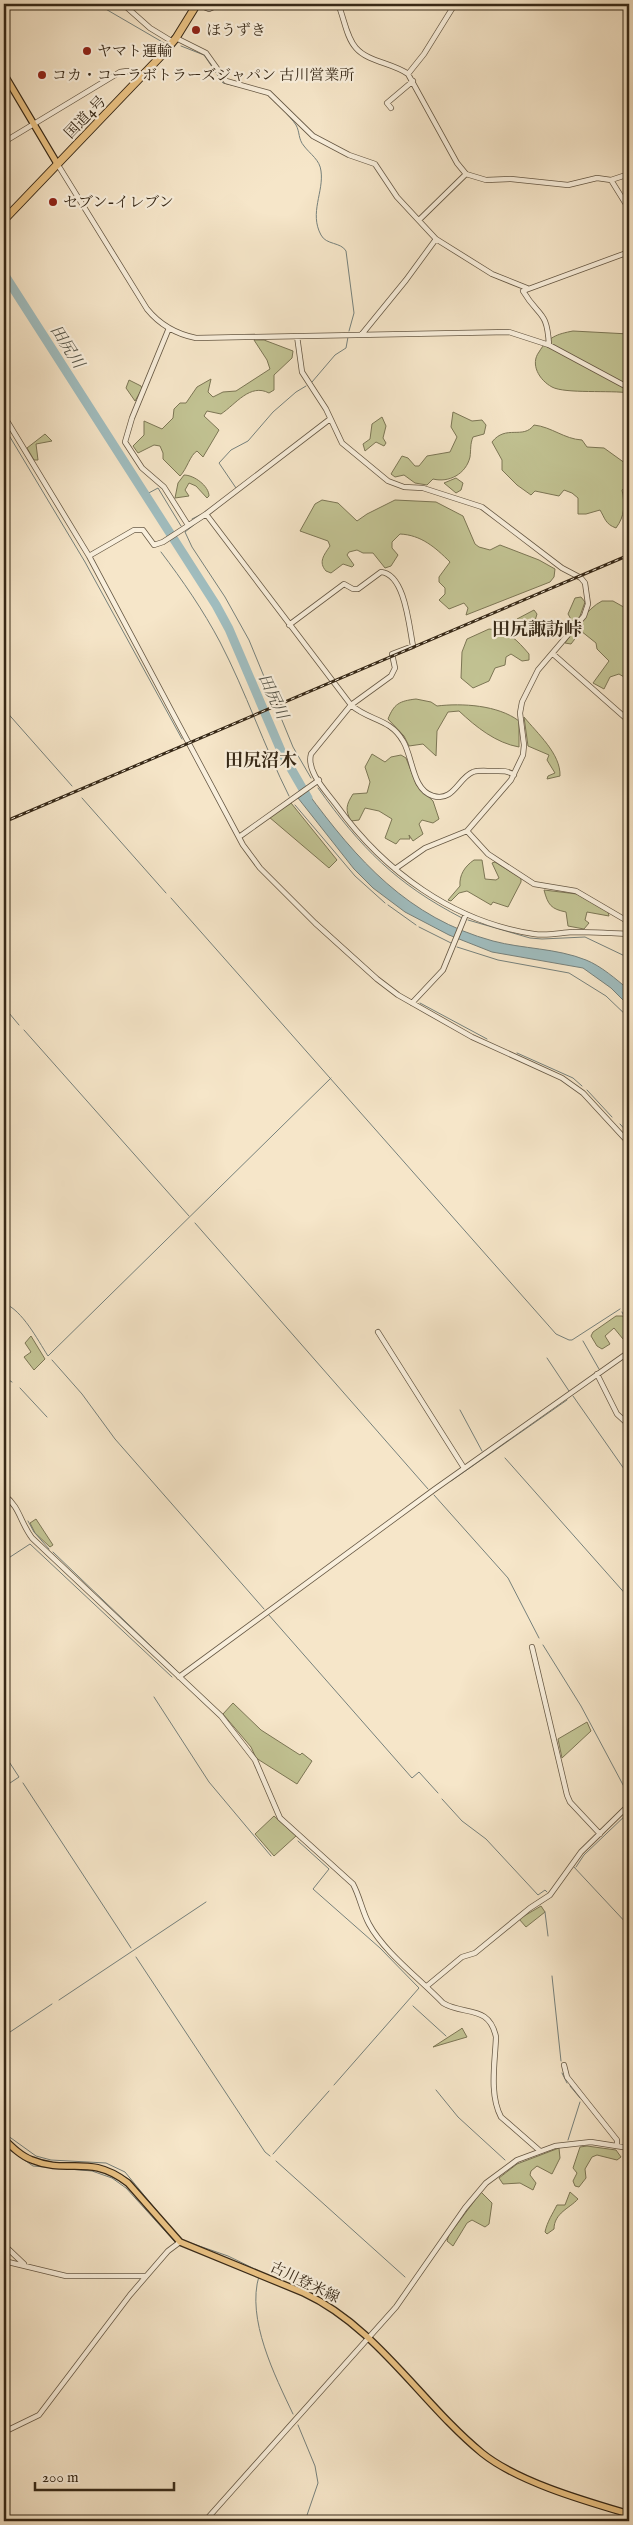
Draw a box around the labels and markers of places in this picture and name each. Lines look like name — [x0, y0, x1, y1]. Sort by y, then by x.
place label: ほうずき — [206, 21, 266, 40]
marker: ほうずき — [190, 24, 202, 36]
place label: ヤマト運輸 — [97, 42, 172, 61]
marker: ヤマト運輸 — [81, 45, 93, 57]
place label: コカ・コーラボトラーズジャパン 古川営業所 — [52, 66, 354, 85]
marker: コカ・コーラボトラーズジャパン 古川営業所 — [36, 69, 48, 81]
place label: セブン-イレブン — [63, 193, 174, 212]
marker: セブン-イレブン — [47, 196, 59, 208]

